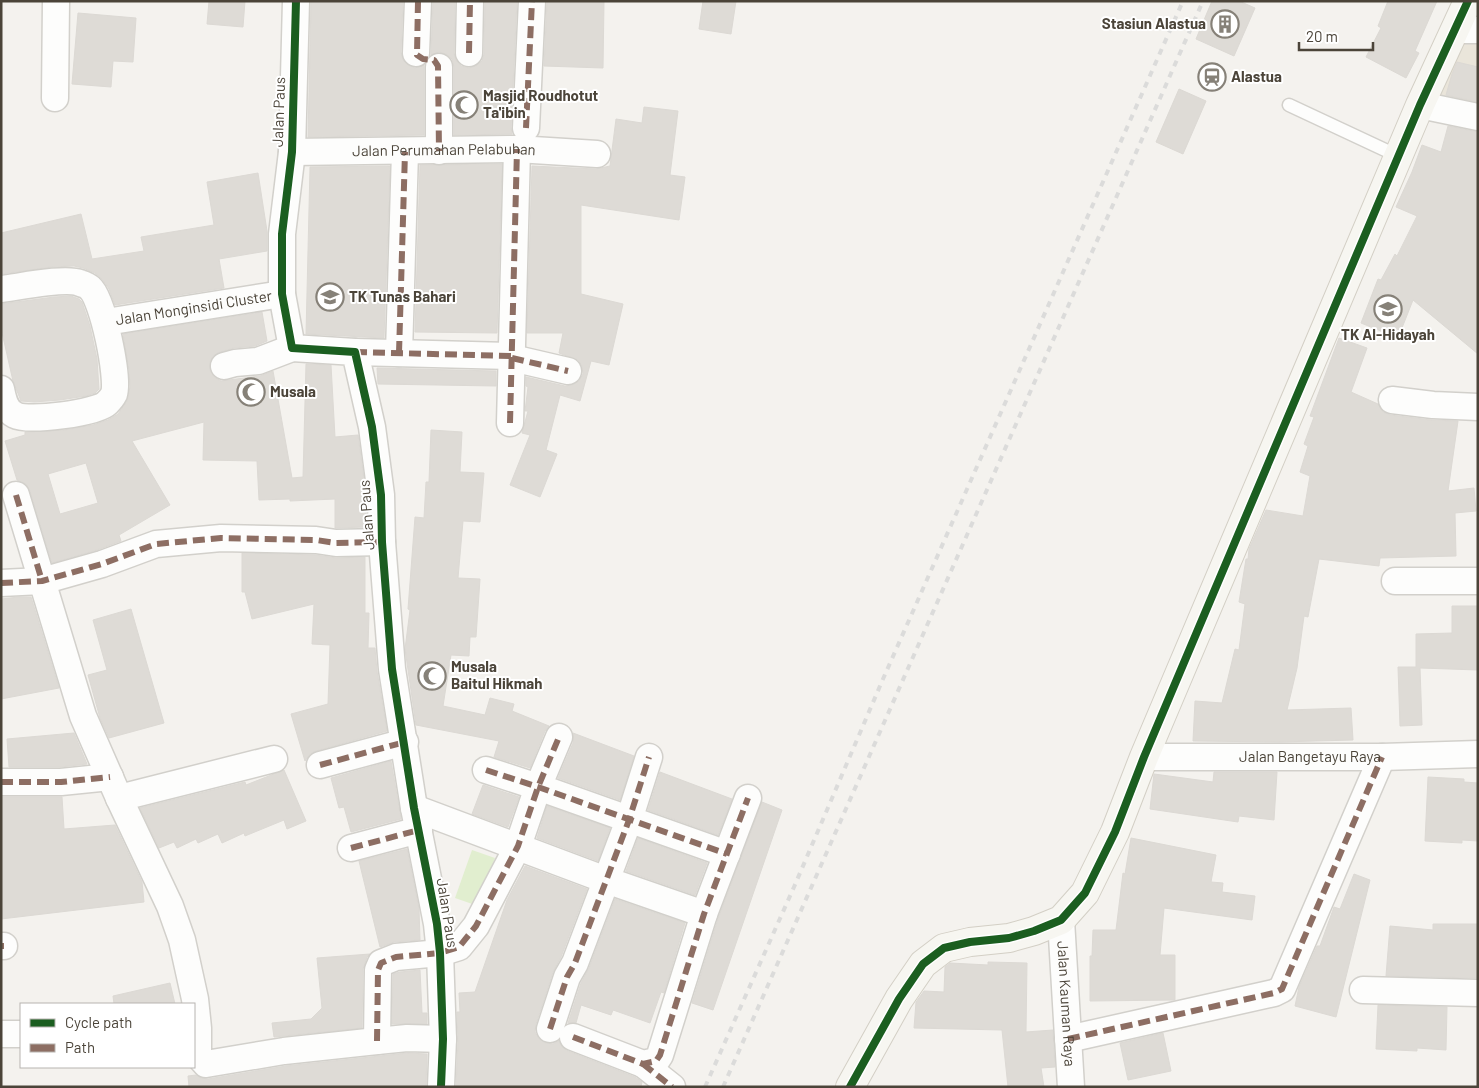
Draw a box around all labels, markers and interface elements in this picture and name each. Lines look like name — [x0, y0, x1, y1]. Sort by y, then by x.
building icon: Stasiun Alastua — [1210, 9, 1240, 39]
place label: Stasiun Alastua — [1102, 14, 1206, 32]
scale bar — [1299, 20, 1373, 52]
text: 20 m — [1306, 27, 1338, 45]
station icon: Alastua — [1197, 62, 1227, 92]
place label: Alastua — [1231, 67, 1282, 85]
street label: Jalan Paus — [268, 77, 288, 147]
place label: Masjid Roudhotut Ta'ibin — [483, 86, 599, 121]
mosque icon: Masjid Roudhotut Ta'ibin — [449, 90, 479, 120]
street label: Jalan Perumahan Pelabuhan — [352, 139, 536, 159]
school or university icon: TK Tunas Bahari — [315, 282, 345, 312]
street label: Jalan Monginsidi Cluster — [114, 286, 274, 328]
place label: TK Tunas Bahari — [349, 287, 456, 305]
school or university icon: TK Al-Hidayah — [1373, 294, 1403, 324]
place label: TK Al-Hidayah — [1341, 325, 1435, 343]
mosque icon: Musala — [236, 377, 266, 407]
place label: Musala — [270, 382, 316, 400]
street label: Jalan Paus — [355, 479, 377, 551]
place label: Musala Baitul Hikmah — [451, 657, 542, 692]
mosque icon: Musala Baitul Hikmah — [417, 661, 447, 691]
street label: Jalan Bangetayu Raya — [1239, 747, 1381, 765]
street label: Jalan Paus — [434, 877, 462, 949]
street label: Jalan Kauman Raya — [1054, 940, 1080, 1067]
legend — [20, 1003, 195, 1068]
text: Cycle path — [65, 1013, 132, 1031]
text: Path — [65, 1038, 95, 1056]

